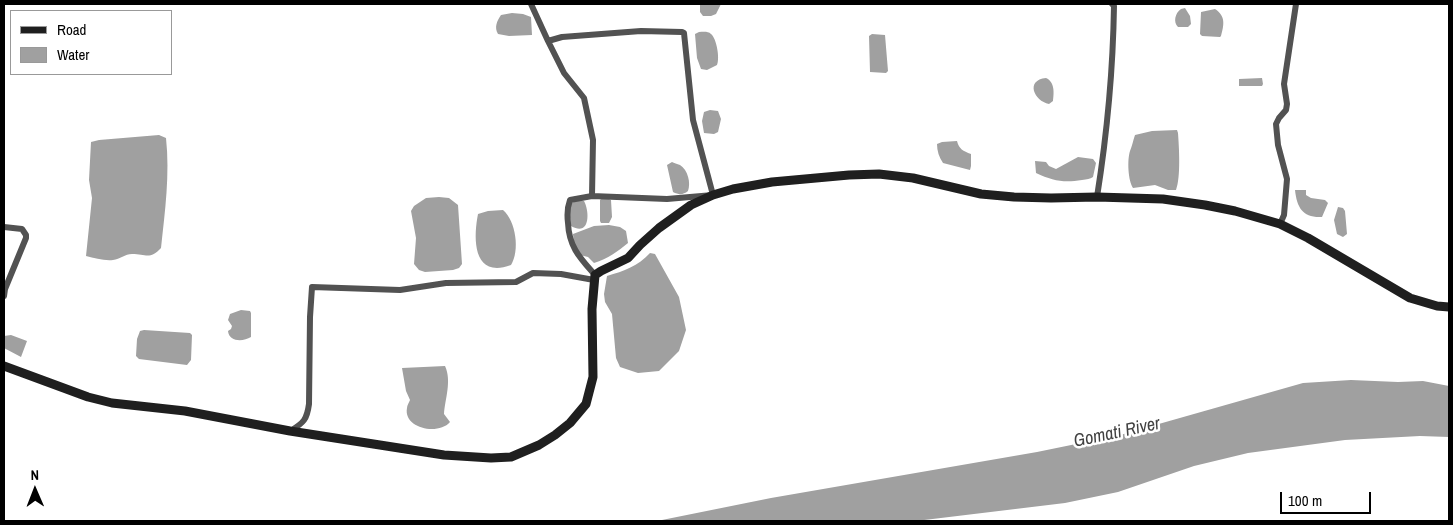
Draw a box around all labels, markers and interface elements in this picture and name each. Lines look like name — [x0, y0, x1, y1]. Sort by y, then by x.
legend — [10, 10, 172, 75]
text: Road — [57, 19, 86, 40]
text: Water — [57, 44, 89, 65]
water label: Gomati River — [1072, 413, 1162, 453]
north arrow — [10, 465, 60, 515]
text: N — [30, 466, 39, 484]
scale bar — [1283, 482, 1374, 514]
text: 100 m — [1288, 490, 1322, 511]

